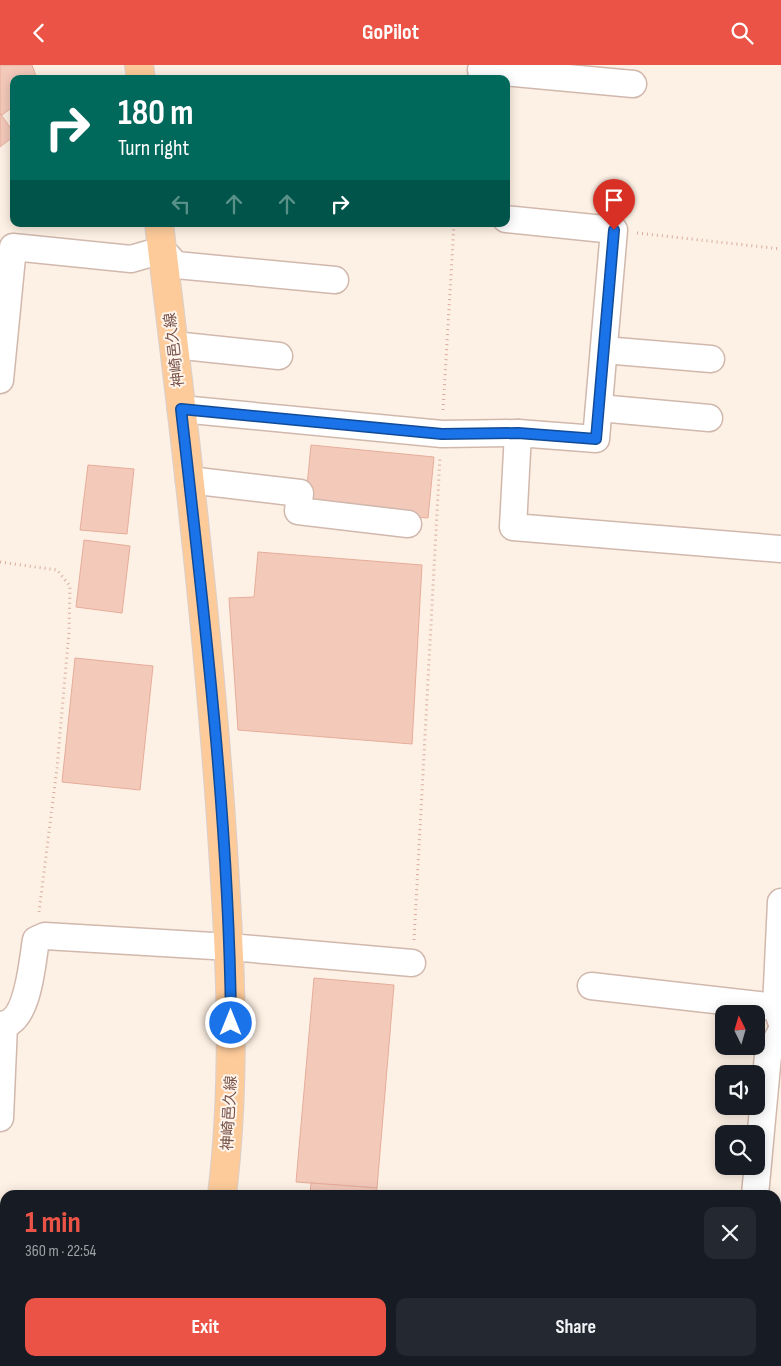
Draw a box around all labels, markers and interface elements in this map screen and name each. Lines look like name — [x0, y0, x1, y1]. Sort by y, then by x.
icon: back — [25, 19, 53, 47]
text: GoPilot — [362, 19, 419, 46]
icon: search — [728, 19, 756, 47]
text: 180 m — [118, 92, 194, 135]
icon: right — [35, 95, 100, 160]
text: Turn right — [118, 135, 189, 162]
pin — [593, 179, 635, 230]
icon: arrive — [600, 186, 628, 214]
icon: left — [167, 190, 195, 218]
icon: ahead — [220, 190, 248, 218]
icon: ahead — [273, 190, 301, 218]
icon: right — [326, 190, 354, 218]
street label: 神崎邑久線 — [160, 312, 188, 388]
position arrow — [204, 996, 256, 1048]
north arrow — [715, 1005, 765, 1055]
map controls — [715, 1005, 765, 1175]
button: sound — [715, 1065, 765, 1115]
street label: 神崎邑久線 — [218, 1075, 241, 1151]
button: search — [715, 1125, 765, 1175]
text: 1 min — [25, 1205, 81, 1241]
button: close — [704, 1207, 756, 1259]
text: 360 m · 22:54 — [25, 1242, 96, 1261]
button: Exit — [25, 1298, 386, 1356]
button: Share — [396, 1298, 756, 1356]

